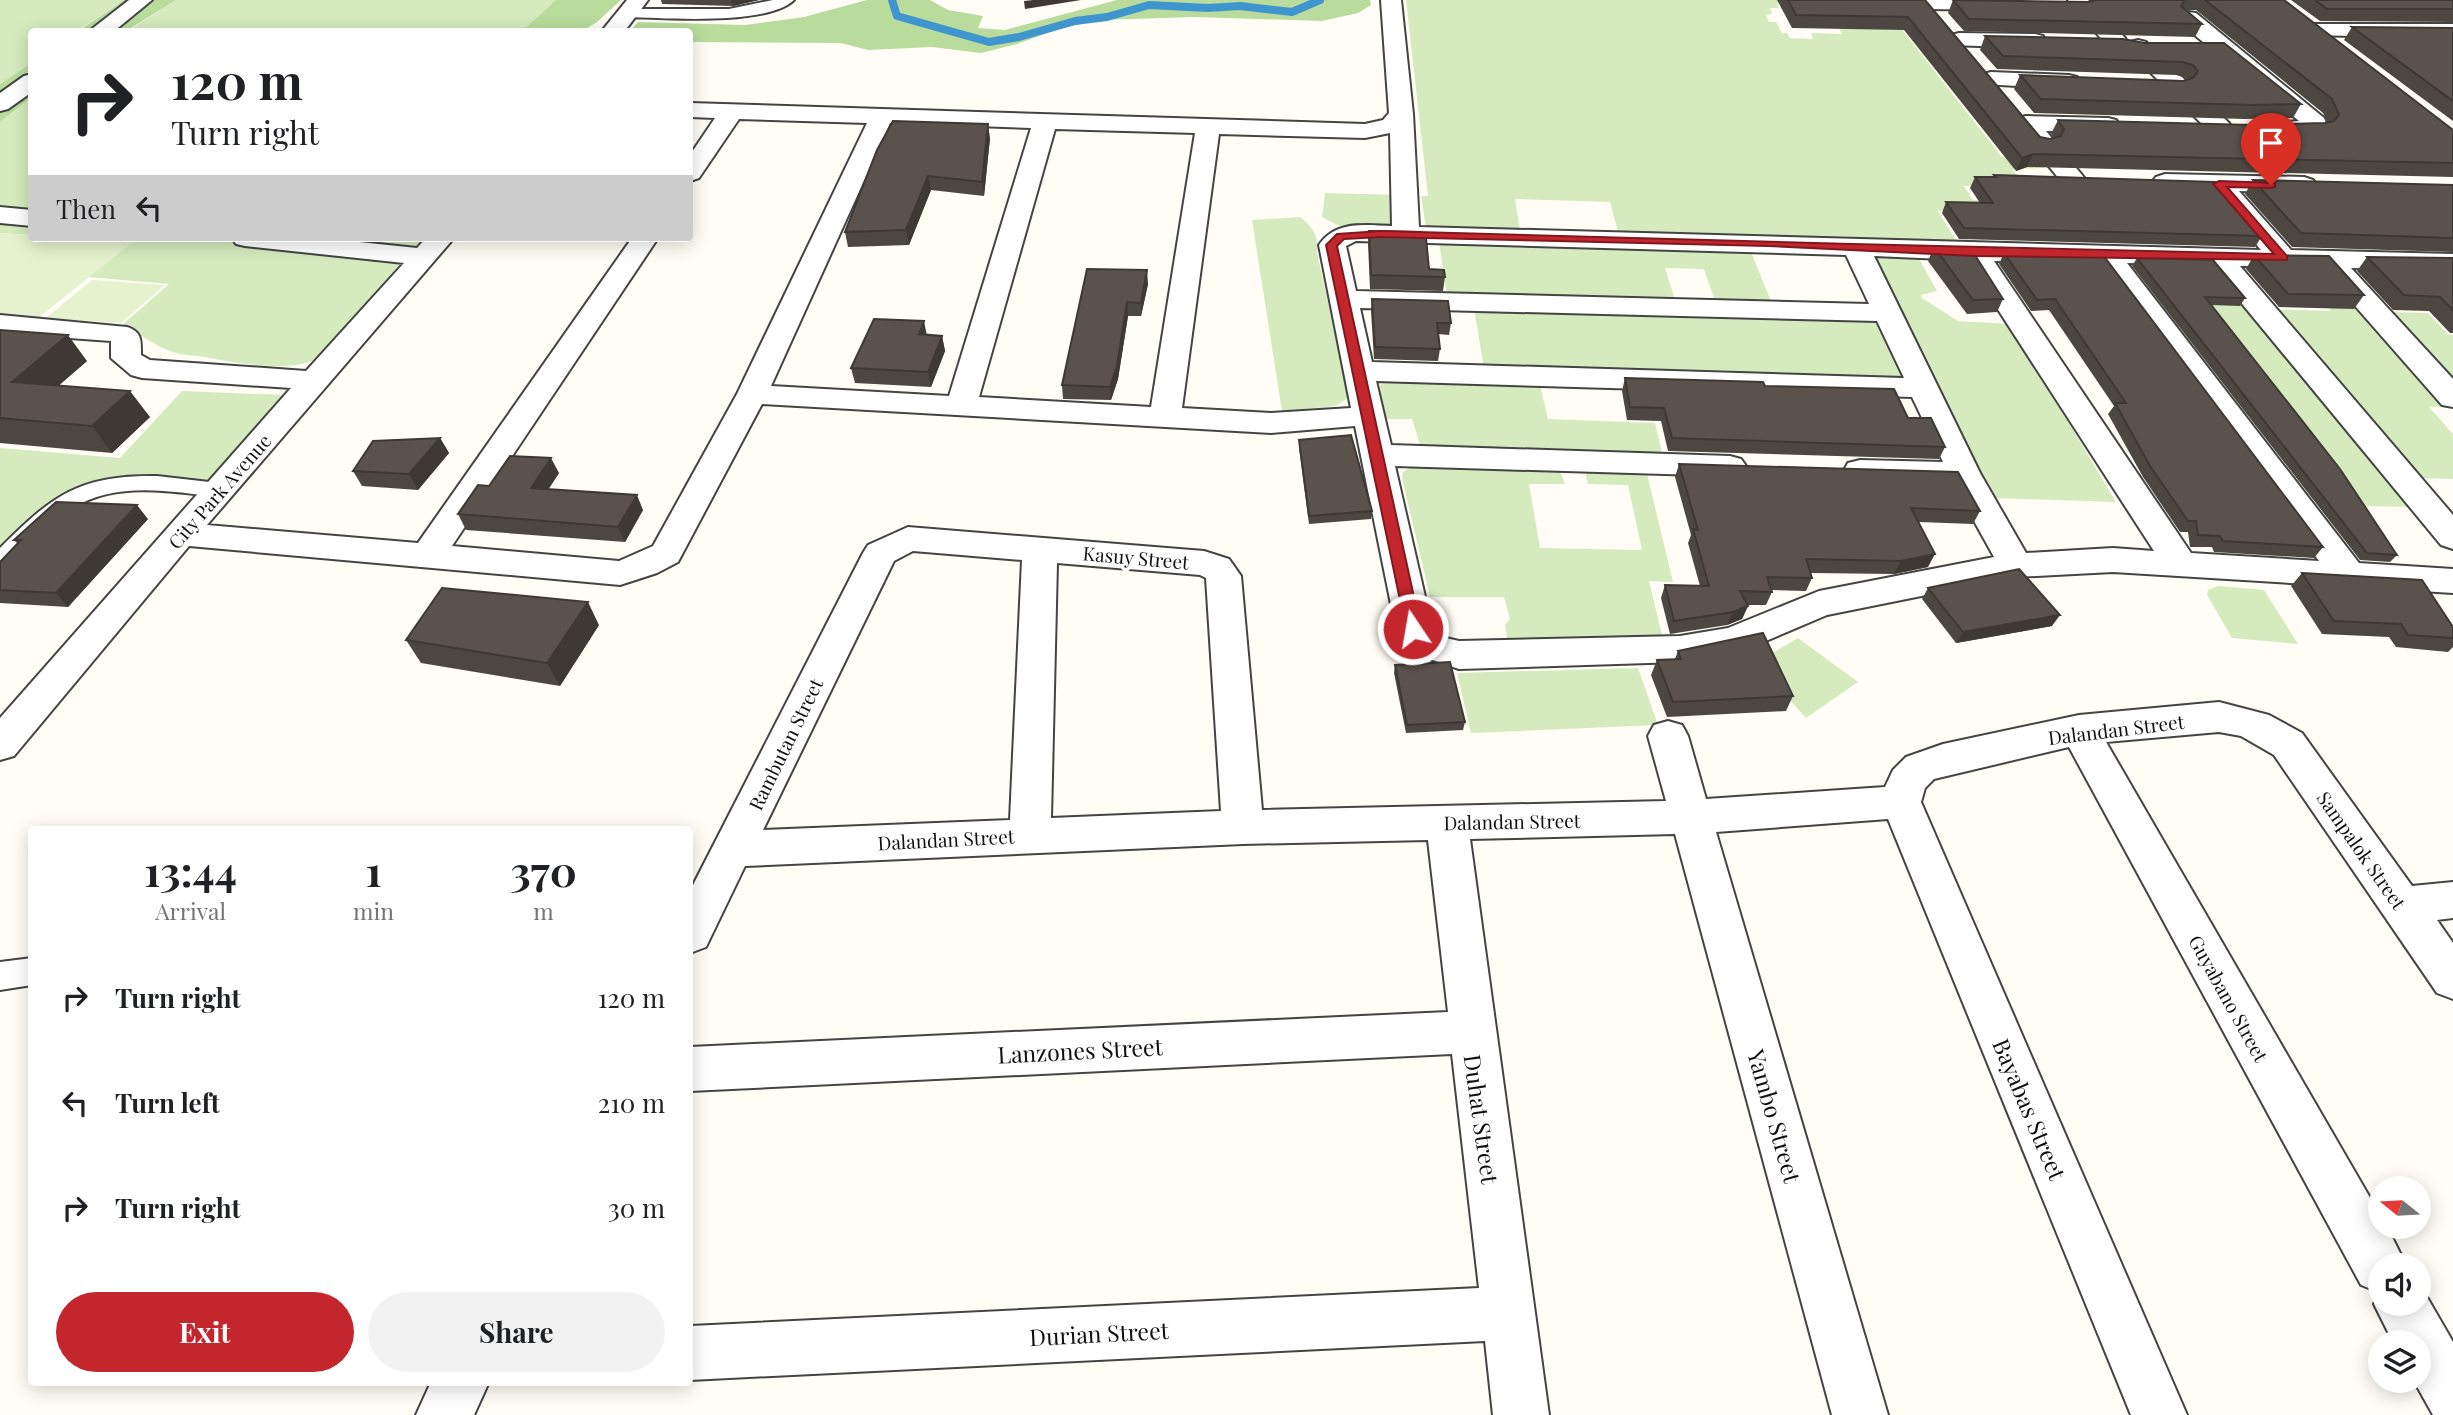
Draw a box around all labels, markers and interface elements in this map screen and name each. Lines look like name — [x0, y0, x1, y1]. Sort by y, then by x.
text: 120 m — [171, 47, 303, 112]
icon: right — [56, 56, 147, 147]
text: Turn right — [171, 110, 319, 153]
pin — [2241, 113, 2301, 185]
icon: arrive — [2252, 124, 2290, 162]
icon: left — [130, 189, 168, 227]
text: Then — [56, 191, 116, 226]
street label: City Park Avenue — [162, 428, 276, 554]
street label: Kasuy Street — [1082, 539, 1190, 575]
position arrow — [1376, 592, 1450, 666]
street label: Rambutan Street — [742, 674, 828, 814]
street label: Dalandan Street — [2046, 708, 2186, 750]
street label: Sampalok Street — [2312, 786, 2413, 914]
street label: Dalandan Street — [1443, 807, 1581, 835]
street label: Dalandan Street — [877, 822, 1015, 856]
text: 13:44 — [144, 842, 237, 898]
text: 1 — [366, 842, 382, 898]
text: 370 — [510, 842, 577, 898]
text: Arrival — [155, 895, 226, 926]
text: min — [353, 895, 394, 926]
text: m — [533, 895, 554, 926]
street label: Guyabano Street — [2183, 930, 2275, 1066]
icon: right — [56, 979, 94, 1017]
text: Turn right — [115, 980, 241, 1015]
text: 120 m — [598, 980, 665, 1015]
street label: Lanzones Street — [997, 1030, 1164, 1070]
street label: Bayabas Street — [1986, 1034, 2074, 1185]
street label: Yambo Street — [1741, 1045, 1809, 1187]
street label: Duhat Street — [1458, 1052, 1507, 1186]
icon: left — [56, 1084, 94, 1122]
text: Turn left — [115, 1085, 220, 1120]
text: 210 m — [598, 1085, 665, 1120]
north arrow — [2368, 1176, 2431, 1239]
map controls — [2368, 1176, 2431, 1393]
icon: right — [56, 1189, 94, 1227]
text: Turn right — [115, 1190, 241, 1225]
text: 30 m — [608, 1190, 665, 1225]
button: sound — [2368, 1253, 2431, 1316]
button: Exit — [56, 1292, 354, 1372]
button: Share — [368, 1292, 665, 1372]
street label: Durian Street — [1028, 1314, 1170, 1352]
button: layers — [2368, 1330, 2431, 1393]

